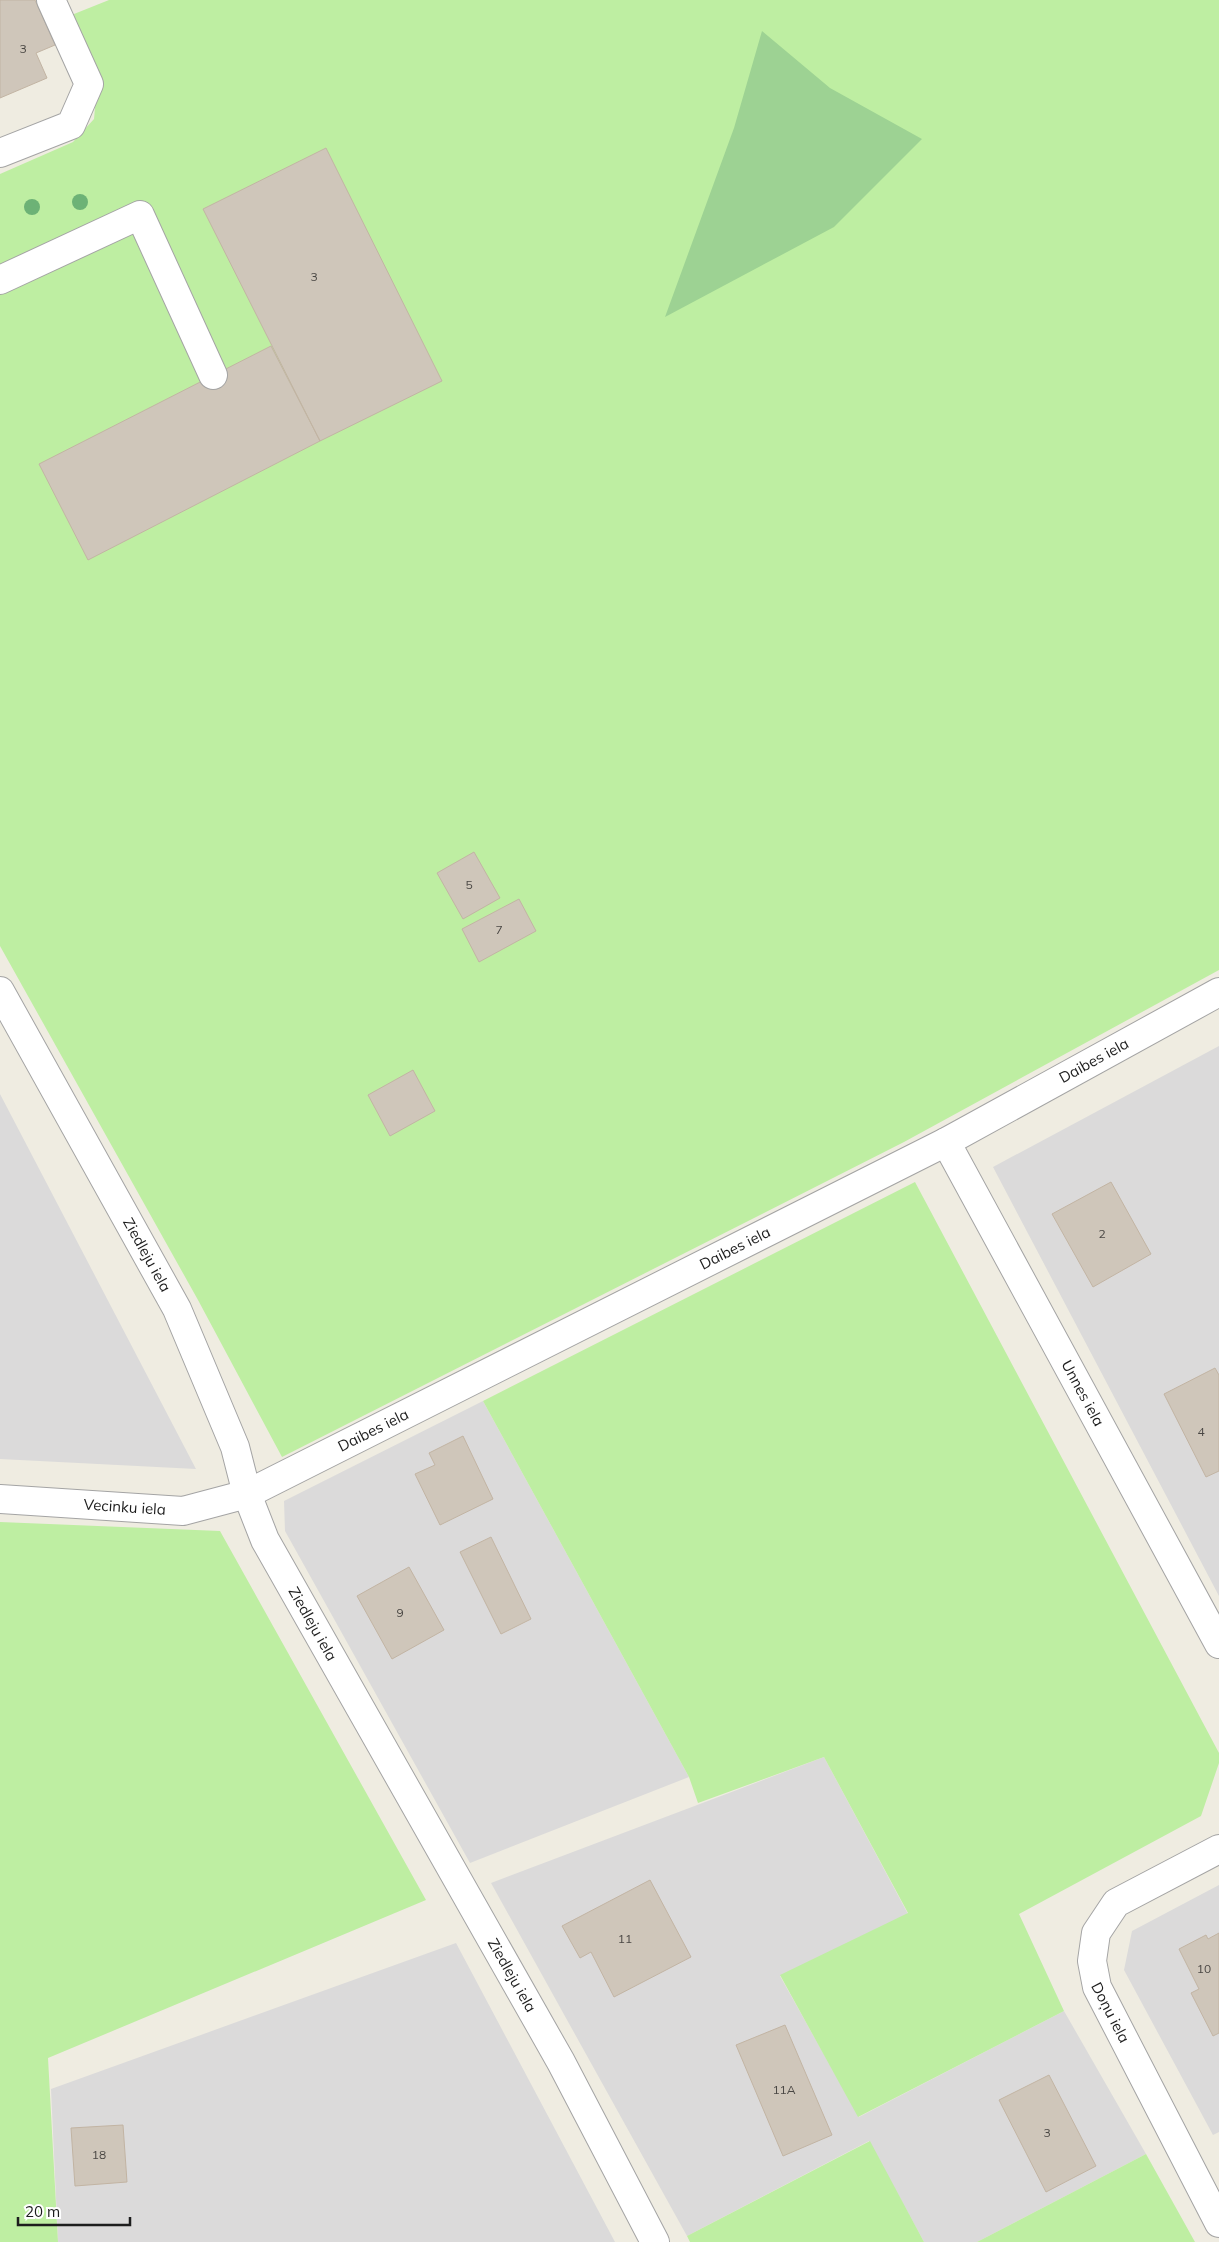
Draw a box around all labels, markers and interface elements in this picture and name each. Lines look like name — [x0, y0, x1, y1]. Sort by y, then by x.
house number: 3 — [19, 41, 27, 56]
house number: 3 — [310, 269, 318, 284]
house number: 5 — [465, 877, 473, 892]
house number: 7 — [495, 922, 503, 937]
street label: Daibes iela — [1055, 1033, 1132, 1087]
street label: Ziedleju iela — [119, 1214, 176, 1295]
street label: Daibes iela — [696, 1222, 773, 1274]
house number: 2 — [1098, 1226, 1106, 1241]
street label: Unnes iela — [1057, 1357, 1109, 1429]
street label: Daibes iela — [335, 1404, 412, 1456]
house number: 4 — [1197, 1424, 1205, 1439]
street label: Vecinku iela — [83, 1495, 166, 1519]
street label: Ziedleju iela — [285, 1583, 341, 1664]
house number: 9 — [396, 1605, 404, 1620]
house number: 11 — [618, 1931, 632, 1946]
street label: Ziedleju iela — [484, 1935, 541, 2015]
house number: 10 — [1197, 1961, 1211, 1976]
street label: Doņu iela — [1087, 1979, 1134, 2046]
house number: 11A — [772, 2082, 796, 2097]
house number: 3 — [1043, 2125, 1051, 2140]
house number: 18 — [92, 2147, 106, 2162]
scale bar — [18, 2194, 130, 2226]
text: 20 m — [25, 2202, 60, 2221]

